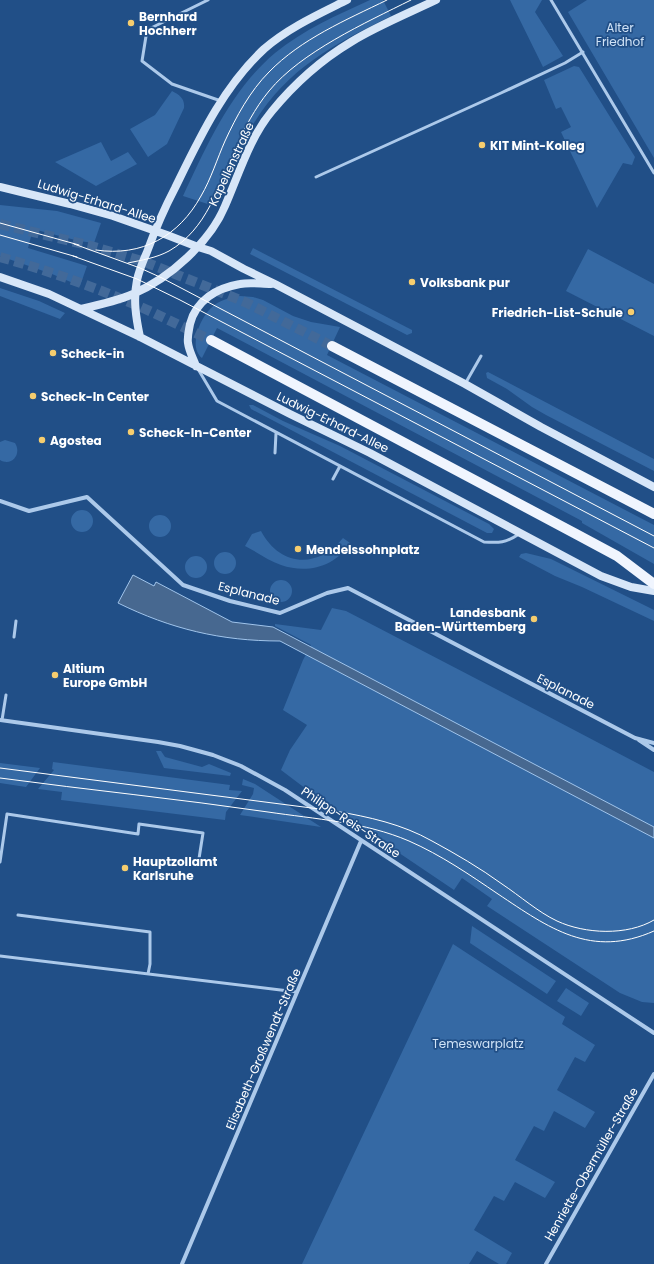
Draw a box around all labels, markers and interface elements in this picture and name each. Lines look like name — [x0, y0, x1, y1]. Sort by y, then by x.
place label: Bernhard Hochherr — [139, 8, 197, 39]
marker: Bernhard Hochherr — [126, 18, 136, 28]
park label: Alter Friedhof — [596, 19, 644, 50]
street label: Kapellenstraße — [204, 119, 258, 209]
place label: KIT Mint-Kolleg — [490, 137, 585, 154]
marker: KIT Mint-Kolleg — [477, 140, 487, 150]
street label: Ludwig-Erhard-Allee — [36, 175, 158, 227]
place label: Volksbank pur — [420, 274, 510, 291]
marker: Volksbank pur — [407, 277, 417, 287]
place label: Friedrich-List-Schule — [492, 304, 624, 321]
marker: Friedrich-List-Schule — [626, 307, 636, 317]
place label: Scheck-in — [61, 345, 124, 362]
marker: Scheck-in — [48, 348, 58, 358]
street label: Ludwig-Erhard-Allee — [274, 387, 392, 457]
place label: Scheck-In Center — [41, 388, 149, 405]
marker: Scheck-In Center — [28, 391, 38, 401]
place label: Scheck-In-Center — [139, 424, 251, 441]
marker: Scheck-In-Center — [126, 427, 136, 437]
place label: Agostea — [50, 432, 102, 449]
marker: Agostea — [37, 435, 47, 445]
place label: Mendelssohnplatz — [306, 541, 419, 558]
marker: Mendelssohnplatz — [293, 544, 303, 554]
street label: Esplanade — [216, 577, 282, 609]
place label: Landesbank Baden-Württemberg — [395, 604, 527, 635]
marker: Landesbank Baden-Württemberg — [529, 614, 539, 624]
place label: Altium Europe GmbH — [63, 660, 147, 691]
street label: Esplanade — [534, 669, 598, 713]
marker: Altium Europe GmbH — [50, 670, 60, 680]
street label: Philipp-Reis-Straße — [298, 782, 404, 862]
place label: Hauptzollamt Karlsruhe — [133, 853, 218, 884]
marker: Hauptzollamt Karlsruhe — [120, 863, 130, 873]
street label: Elisabeth-Großwendt-Straße — [221, 966, 305, 1132]
park label: Temeswarplatz — [432, 1035, 524, 1052]
street label: Henriette-Obermüller-Straße — [540, 1084, 642, 1244]

